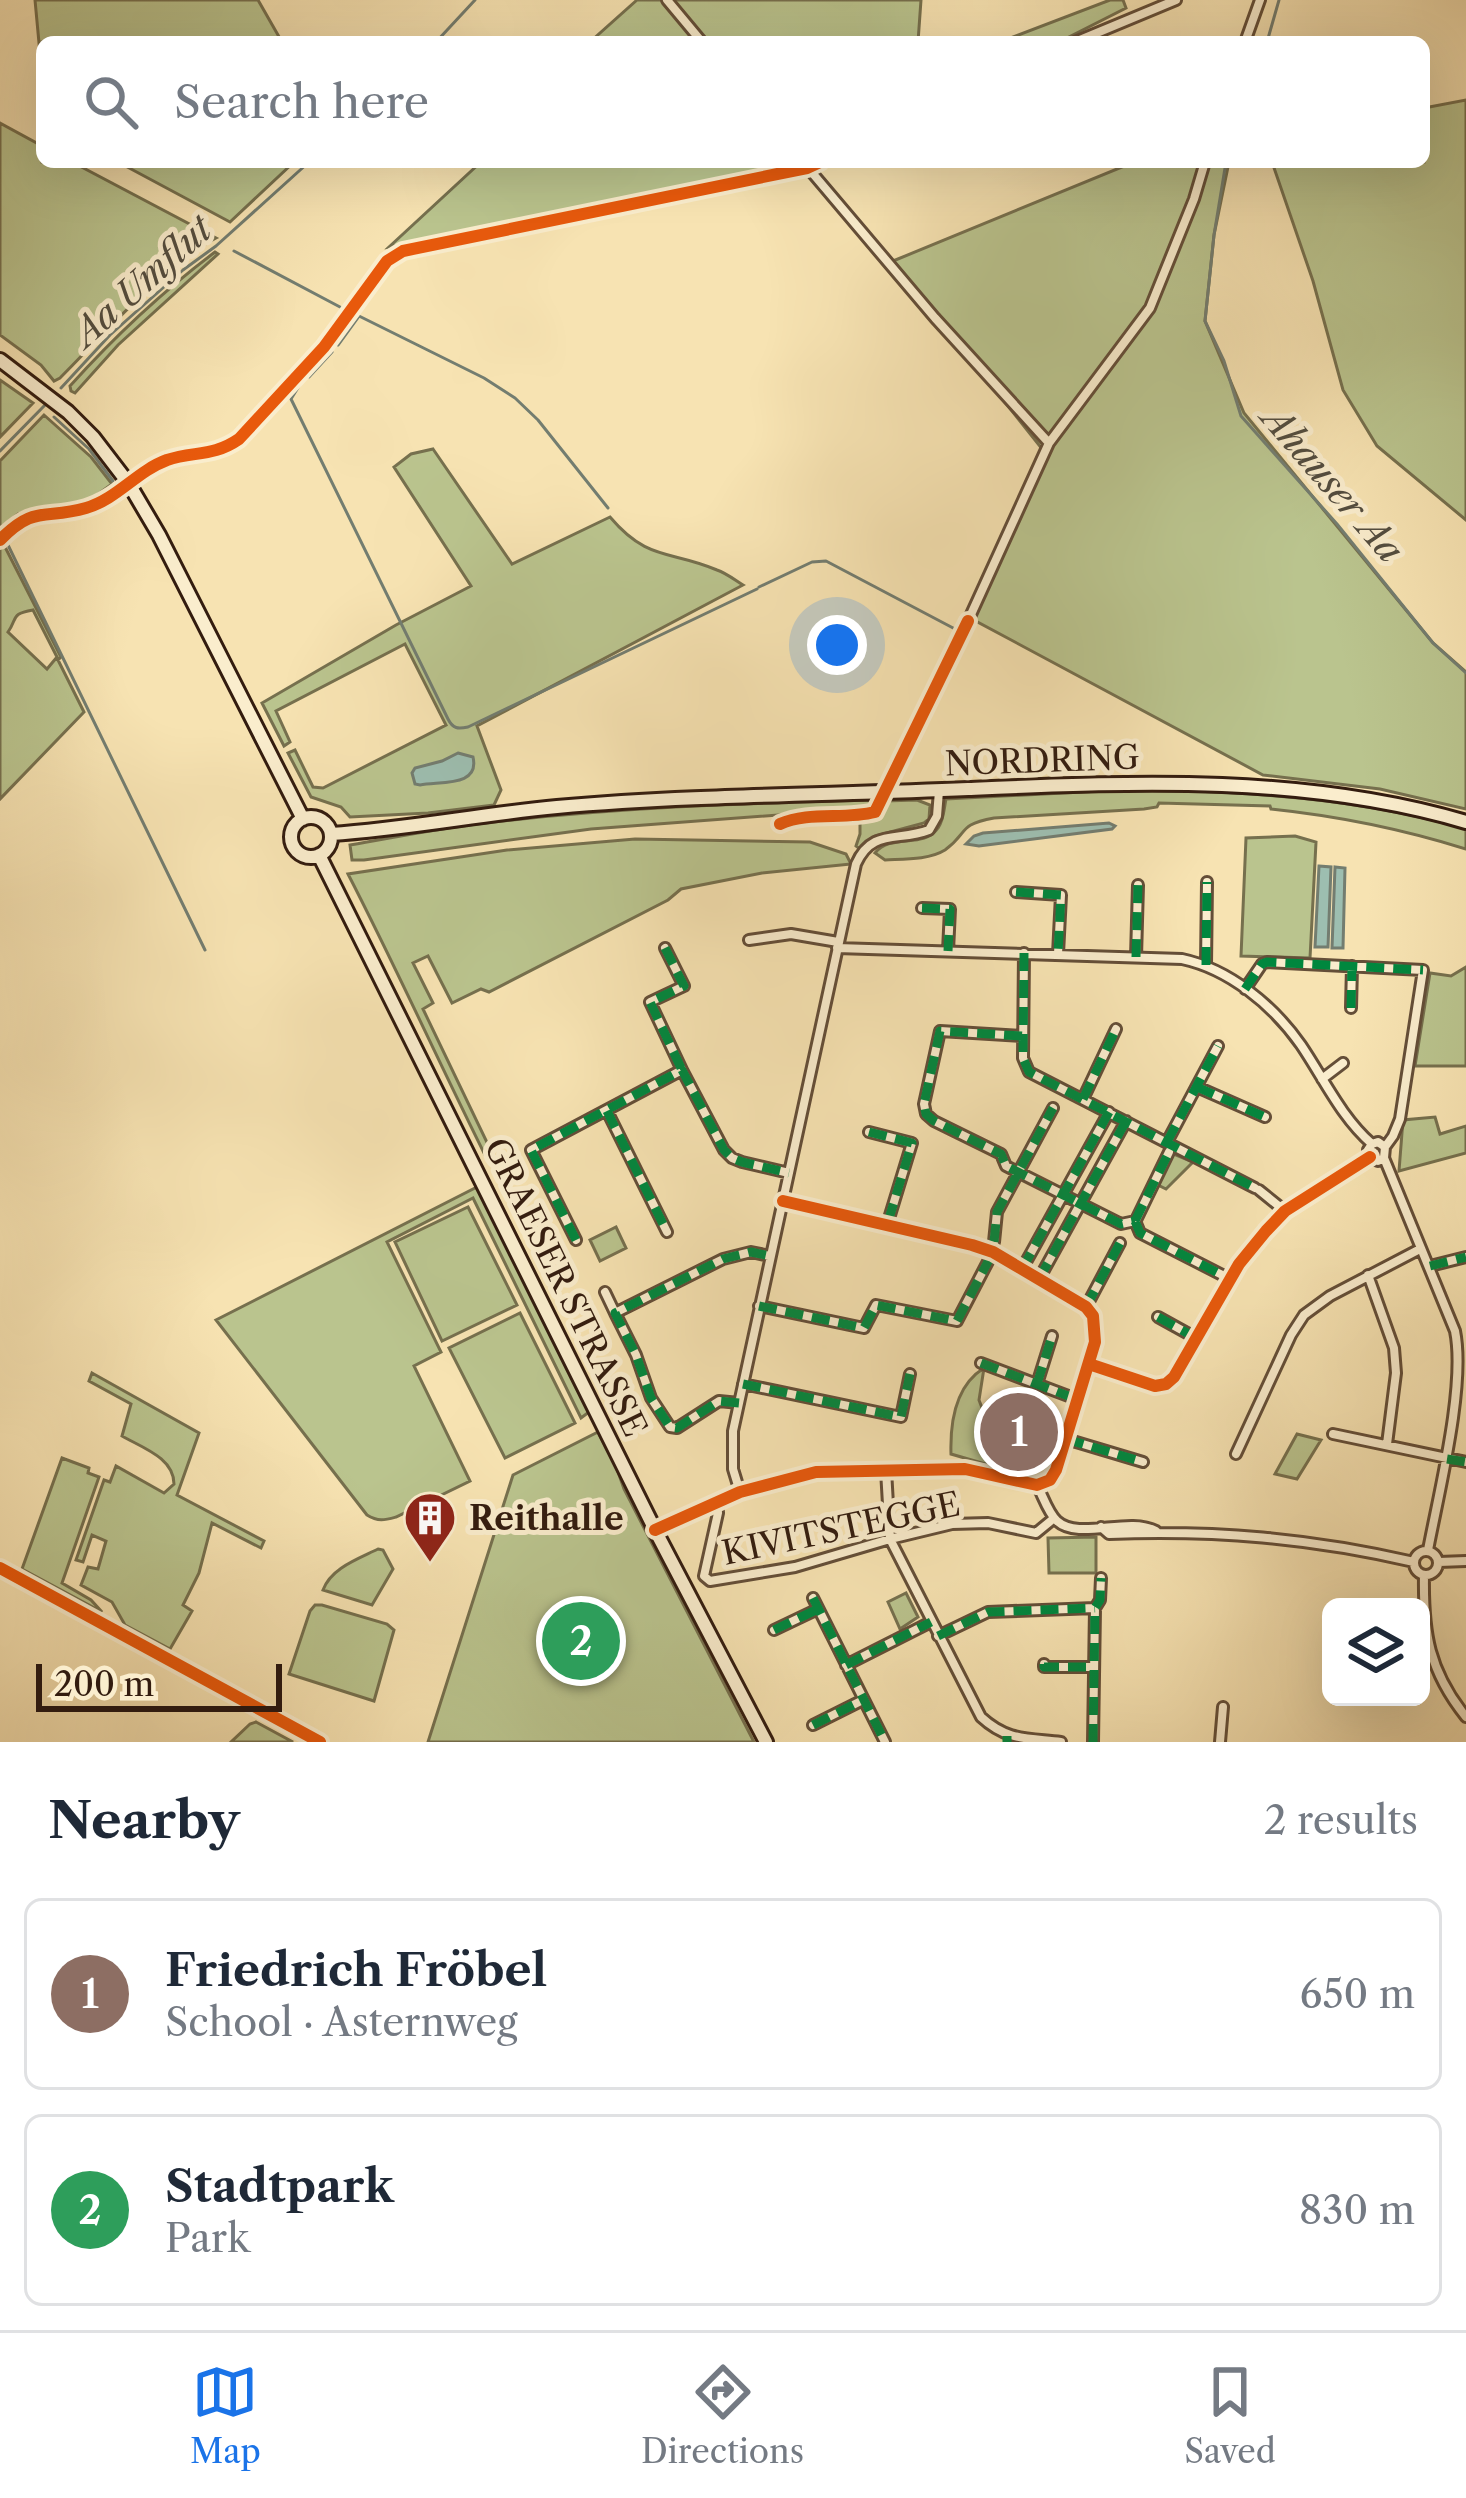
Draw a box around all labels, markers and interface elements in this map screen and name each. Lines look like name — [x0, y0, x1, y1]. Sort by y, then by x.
search box — [36, 36, 1430, 168]
icon: search — [78, 69, 144, 135]
text: Search here — [174, 74, 429, 130]
water label: Aa Umflut — [60, 206, 222, 358]
water label: Ahauser Aa — [1250, 393, 1413, 571]
your location — [807, 615, 867, 675]
street label: NORDRING — [944, 737, 1140, 784]
street label: GRAESER STRASSE — [475, 1131, 656, 1443]
pin: 1 — [980, 1387, 1058, 1477]
street label: KIVITSTEGGE — [718, 1483, 964, 1574]
building icon: Reithalle — [402, 1490, 458, 1564]
place label: Reithalle — [469, 1498, 624, 1539]
pin: 2 — [542, 1596, 620, 1686]
map controls — [1322, 1598, 1430, 1706]
button: layers — [1322, 1598, 1430, 1706]
scale bar — [36, 1658, 282, 1711]
text: 200 m — [54, 1664, 154, 1705]
text: Nearby — [48, 1789, 240, 1851]
text: 2 results — [1264, 1796, 1418, 1844]
text: Friedrich Fröbel — [165, 1942, 547, 1998]
text: 1 — [81, 1970, 99, 2018]
text: 650 m — [1300, 1970, 1415, 2018]
text: School · Asternweg — [165, 1998, 518, 2046]
text: Stadtpark — [165, 2158, 394, 2214]
text: 2 — [78, 2186, 102, 2234]
text: 830 m — [1299, 2186, 1415, 2234]
text: Park — [165, 2214, 250, 2262]
tab: Map — [190, 2359, 261, 2472]
tab: Directions — [641, 2359, 804, 2472]
tab: Saved — [1184, 2359, 1276, 2472]

